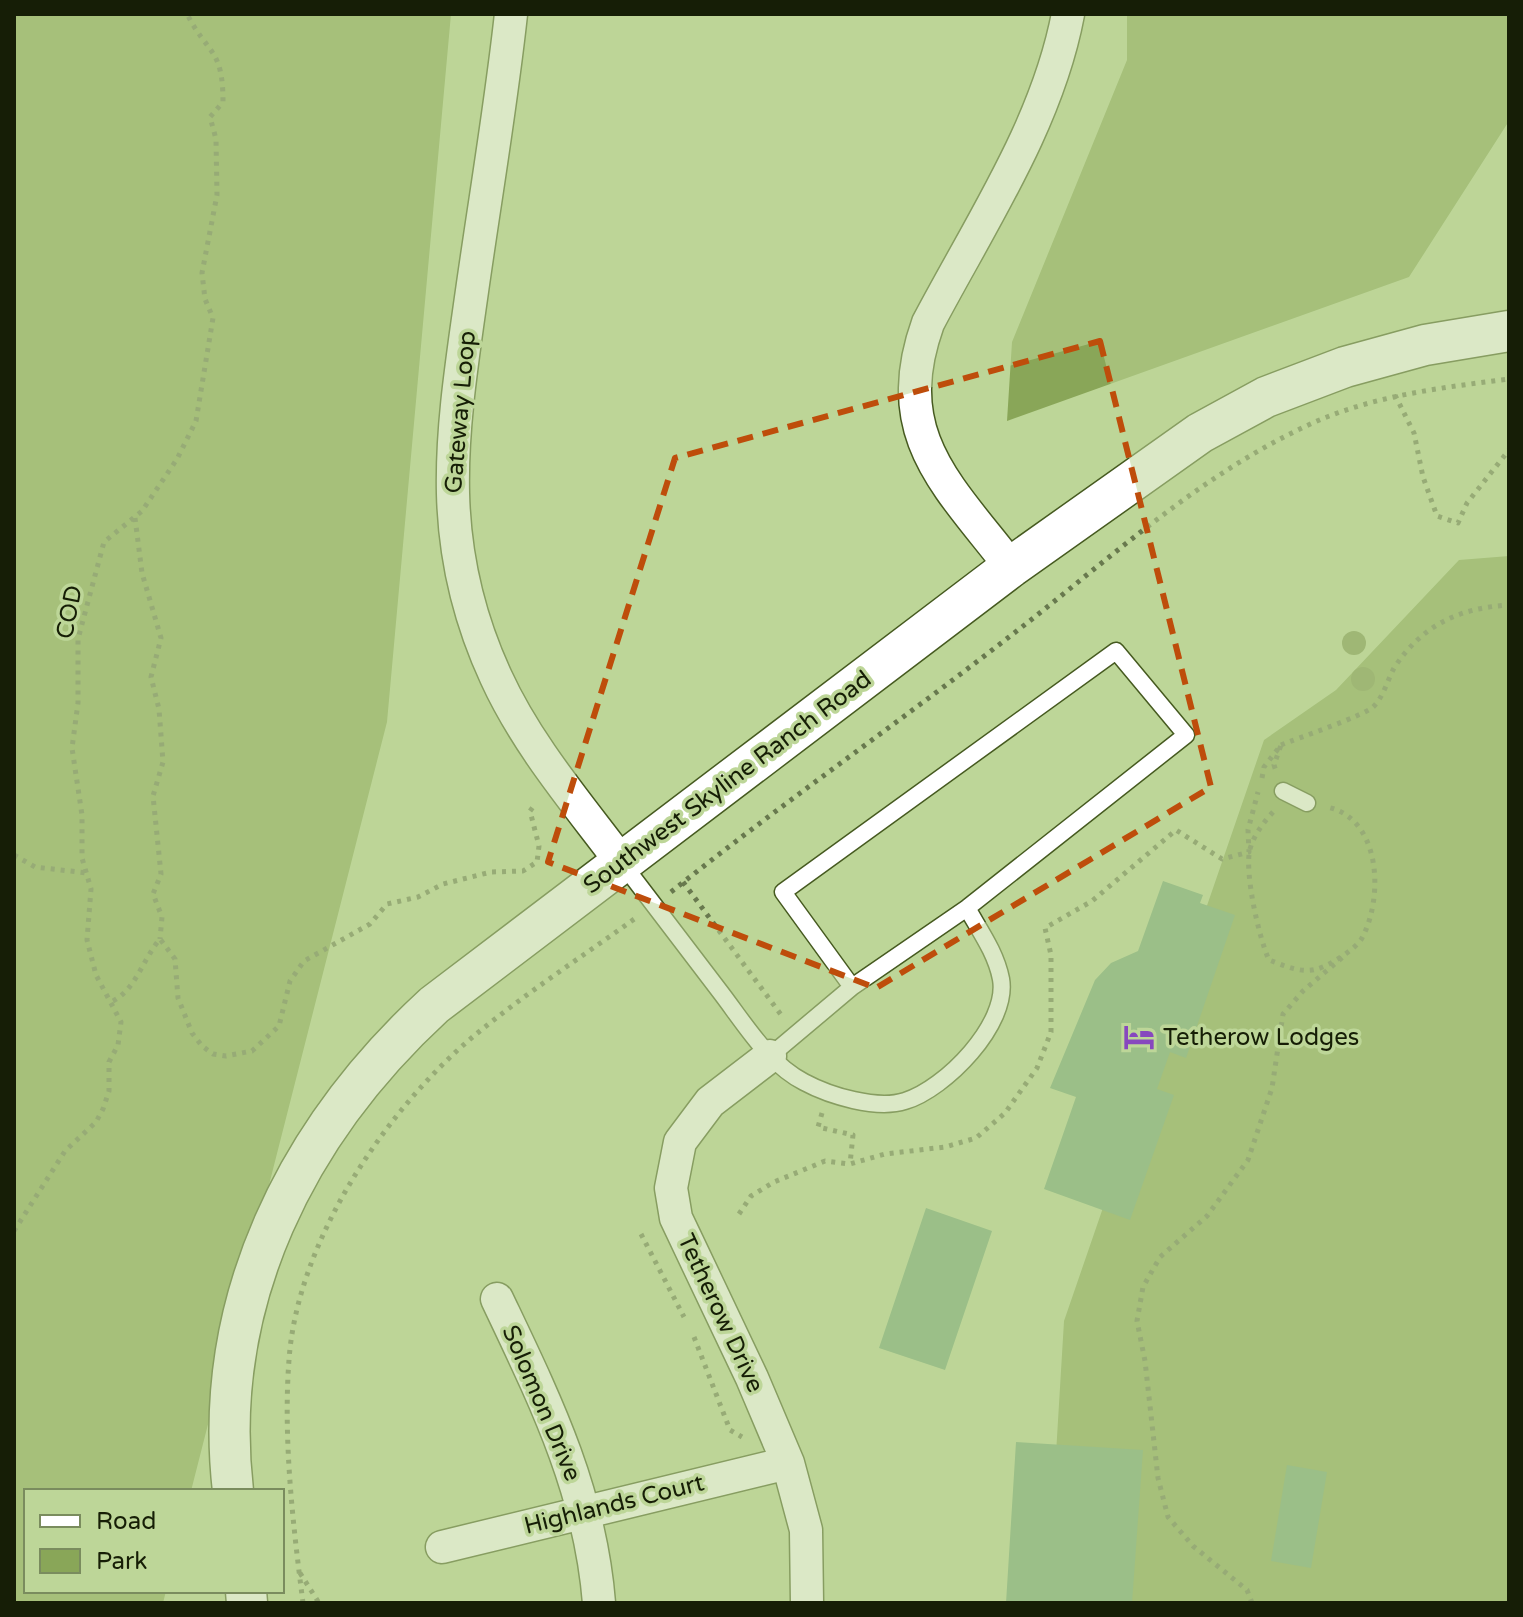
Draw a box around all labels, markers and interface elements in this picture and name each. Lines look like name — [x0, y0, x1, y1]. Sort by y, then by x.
street label: Gateway Loop — [439, 329, 482, 495]
street label: COD — [50, 583, 89, 641]
street label: Southwest Skyline Ranch Road — [578, 665, 877, 900]
hotel icon: Tetherow Lodges — [1122, 1020, 1156, 1054]
place label: Tetherow Lodges — [1163, 1023, 1359, 1052]
street label: Tetherow Drive — [671, 1229, 770, 1397]
street label: Solomon Drive — [496, 1321, 587, 1486]
street label: Highlands Court — [521, 1468, 707, 1541]
legend — [24, 1489, 284, 1593]
text: Road — [96, 1507, 156, 1536]
text: Park — [96, 1547, 147, 1576]

